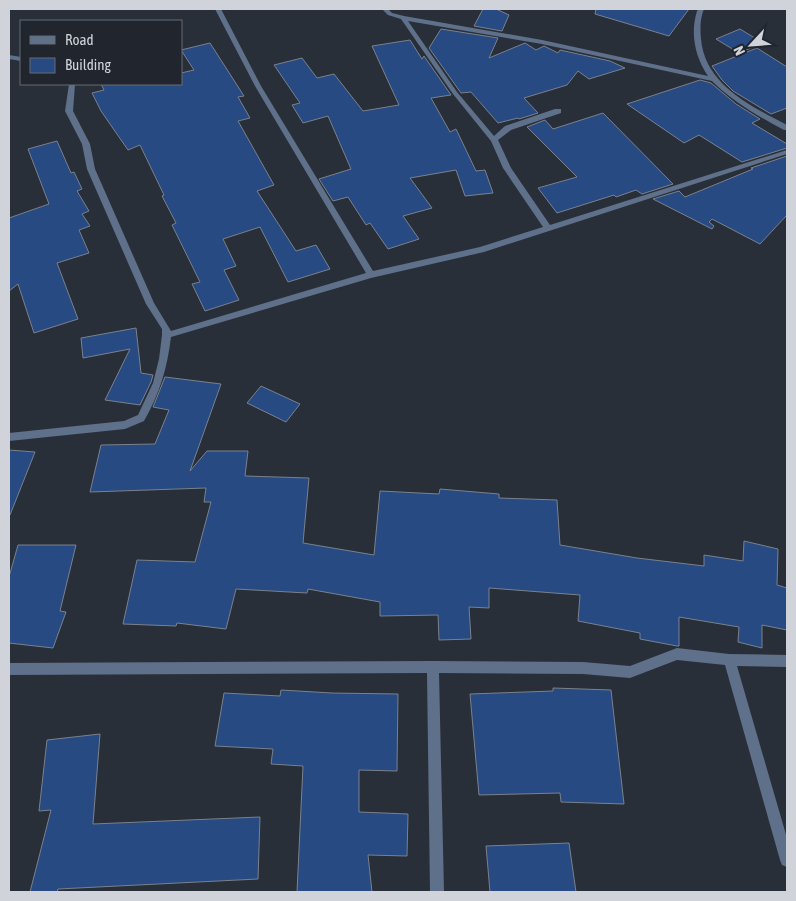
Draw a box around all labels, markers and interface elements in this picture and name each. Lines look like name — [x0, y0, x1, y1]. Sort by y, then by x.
legend — [20, 20, 182, 85]
north arrow — [726, 20, 776, 70]
text: Road — [65, 31, 94, 48]
text: N — [730, 43, 748, 58]
text: Building — [65, 56, 111, 73]

